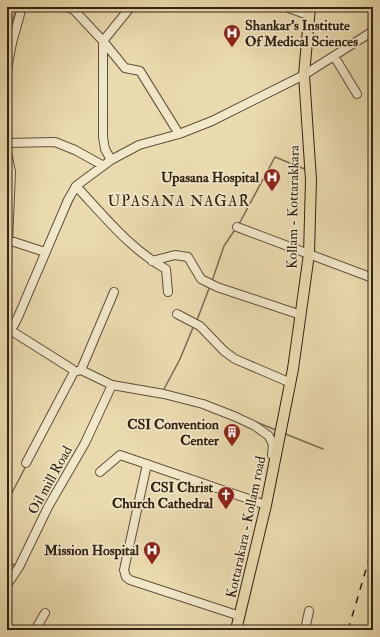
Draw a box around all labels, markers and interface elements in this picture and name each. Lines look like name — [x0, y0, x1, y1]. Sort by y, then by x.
place label: Shankar's Institute Of Medical Sciences — [245, 17, 358, 50]
hospital icon: Shankar's Institute Of Medical Sciences — [222, 23, 242, 48]
street label: Kollam - Kottarakkara — [283, 145, 303, 269]
hospital icon: Upasana Hospital — [262, 167, 282, 192]
place label: Upasana Hospital — [161, 169, 259, 187]
district label: UPASANA NAGAR — [108, 192, 250, 211]
place label: CSI Convention Center — [127, 416, 220, 449]
building icon: CSI Convention Center — [222, 422, 242, 447]
street label: Oil mill Road — [24, 443, 76, 517]
street label: Kottarakara - Kollam road — [223, 454, 269, 600]
place label: CSI Christ Church Cathedral — [112, 479, 213, 512]
church icon: CSI Christ Church Cathedral — [216, 485, 236, 510]
hospital icon: Mission Hospital — [142, 540, 162, 565]
place label: Mission Hospital — [43, 542, 139, 560]

